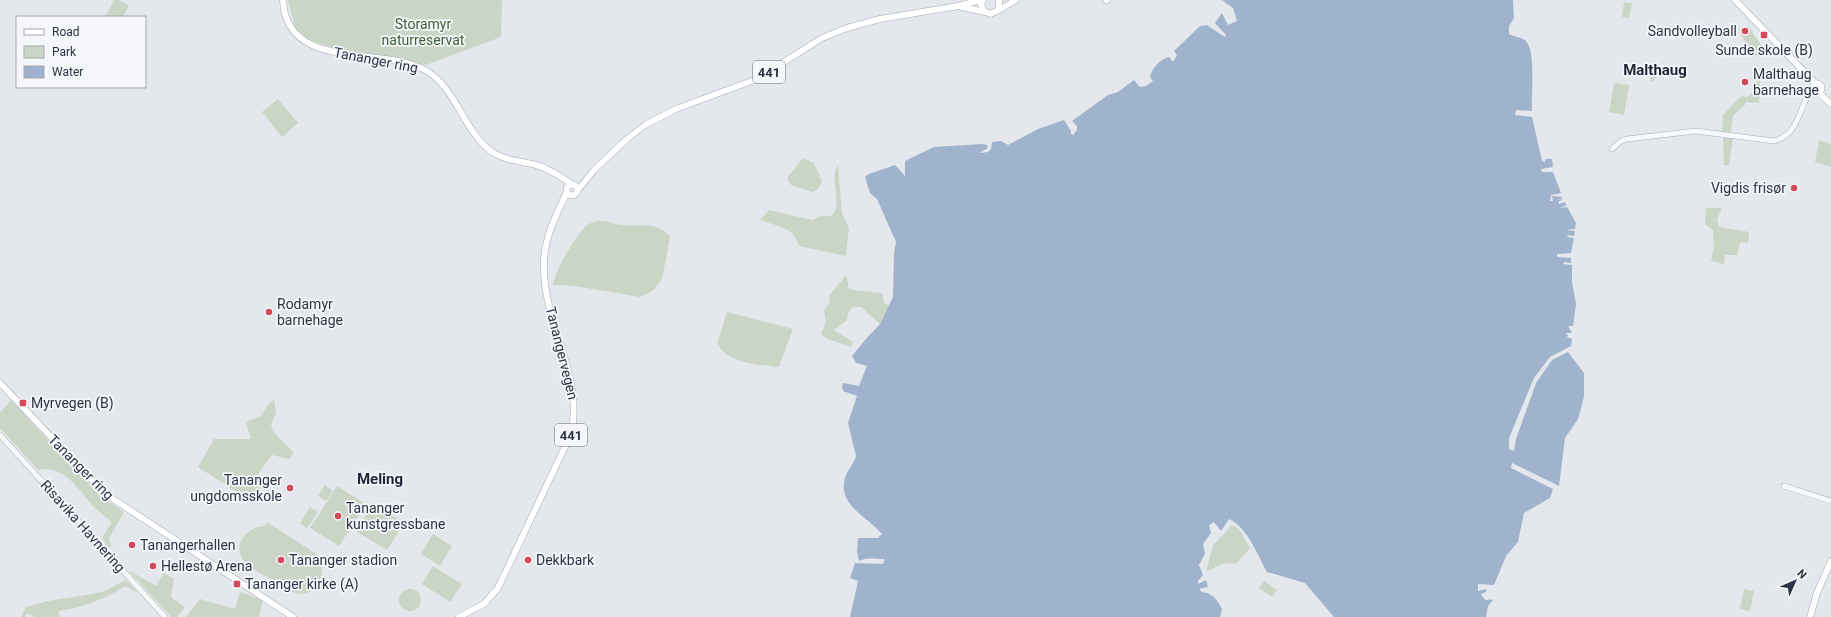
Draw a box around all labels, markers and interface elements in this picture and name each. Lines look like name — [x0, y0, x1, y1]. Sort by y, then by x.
legend — [16, 16, 146, 88]
park label: Storamyr naturreservat — [382, 16, 465, 48]
place label: Sandvolleyball — [1648, 23, 1737, 39]
text: Road — [52, 25, 80, 39]
marker: Sandvolleyball — [1740, 26, 1750, 36]
marker: Sunde skole (B) — [1759, 30, 1769, 40]
place label: Sunde skole (B) — [1715, 42, 1813, 59]
street label: Tananger ring — [332, 44, 420, 76]
text: Park — [52, 45, 77, 59]
road number: 441 — [753, 61, 785, 83]
district label: Malthaug — [1623, 61, 1687, 79]
text: Water — [52, 65, 83, 79]
place label: Malthaug barnehage — [1753, 66, 1819, 98]
marker: Malthaug barnehage — [1740, 77, 1750, 87]
place label: Vigdis frisør — [1711, 180, 1786, 196]
marker: Vigdis frisør — [1789, 183, 1799, 193]
place label: Rodamyr barnehage — [277, 296, 343, 328]
street label: Tanangervegen — [543, 305, 581, 401]
marker: Rodamyr barnehage — [264, 307, 274, 317]
place label: Myrvegen (B) — [31, 395, 114, 412]
marker: Myrvegen (B) — [18, 398, 28, 408]
road number: 441 — [555, 424, 587, 446]
street label: Tananger ring — [45, 431, 117, 503]
district label: Meling — [357, 470, 403, 488]
place label: Tananger ungdomsskole — [190, 472, 282, 504]
street label: Risavika Havnering — [37, 477, 129, 575]
marker: Tananger ungdomsskole — [285, 483, 295, 493]
place label: Tananger kunstgressbane — [346, 500, 445, 532]
marker: Tananger kunstgressbane — [333, 511, 343, 521]
place label: Tanangerhallen — [140, 537, 236, 553]
marker: Tanangerhallen — [127, 540, 137, 550]
place label: Tananger stadion — [289, 552, 397, 568]
place label: Dekkbark — [536, 552, 595, 568]
marker: Tananger stadion — [276, 555, 286, 565]
marker: Dekkbark — [523, 555, 533, 565]
place label: Hellestø Arena — [161, 558, 252, 574]
marker: Hellestø Arena — [148, 561, 158, 571]
north arrow — [1775, 561, 1815, 601]
text: N — [1794, 567, 1809, 582]
place label: Tananger kirke (A) — [245, 576, 359, 593]
marker: Tananger kirke (A) — [232, 579, 242, 589]

